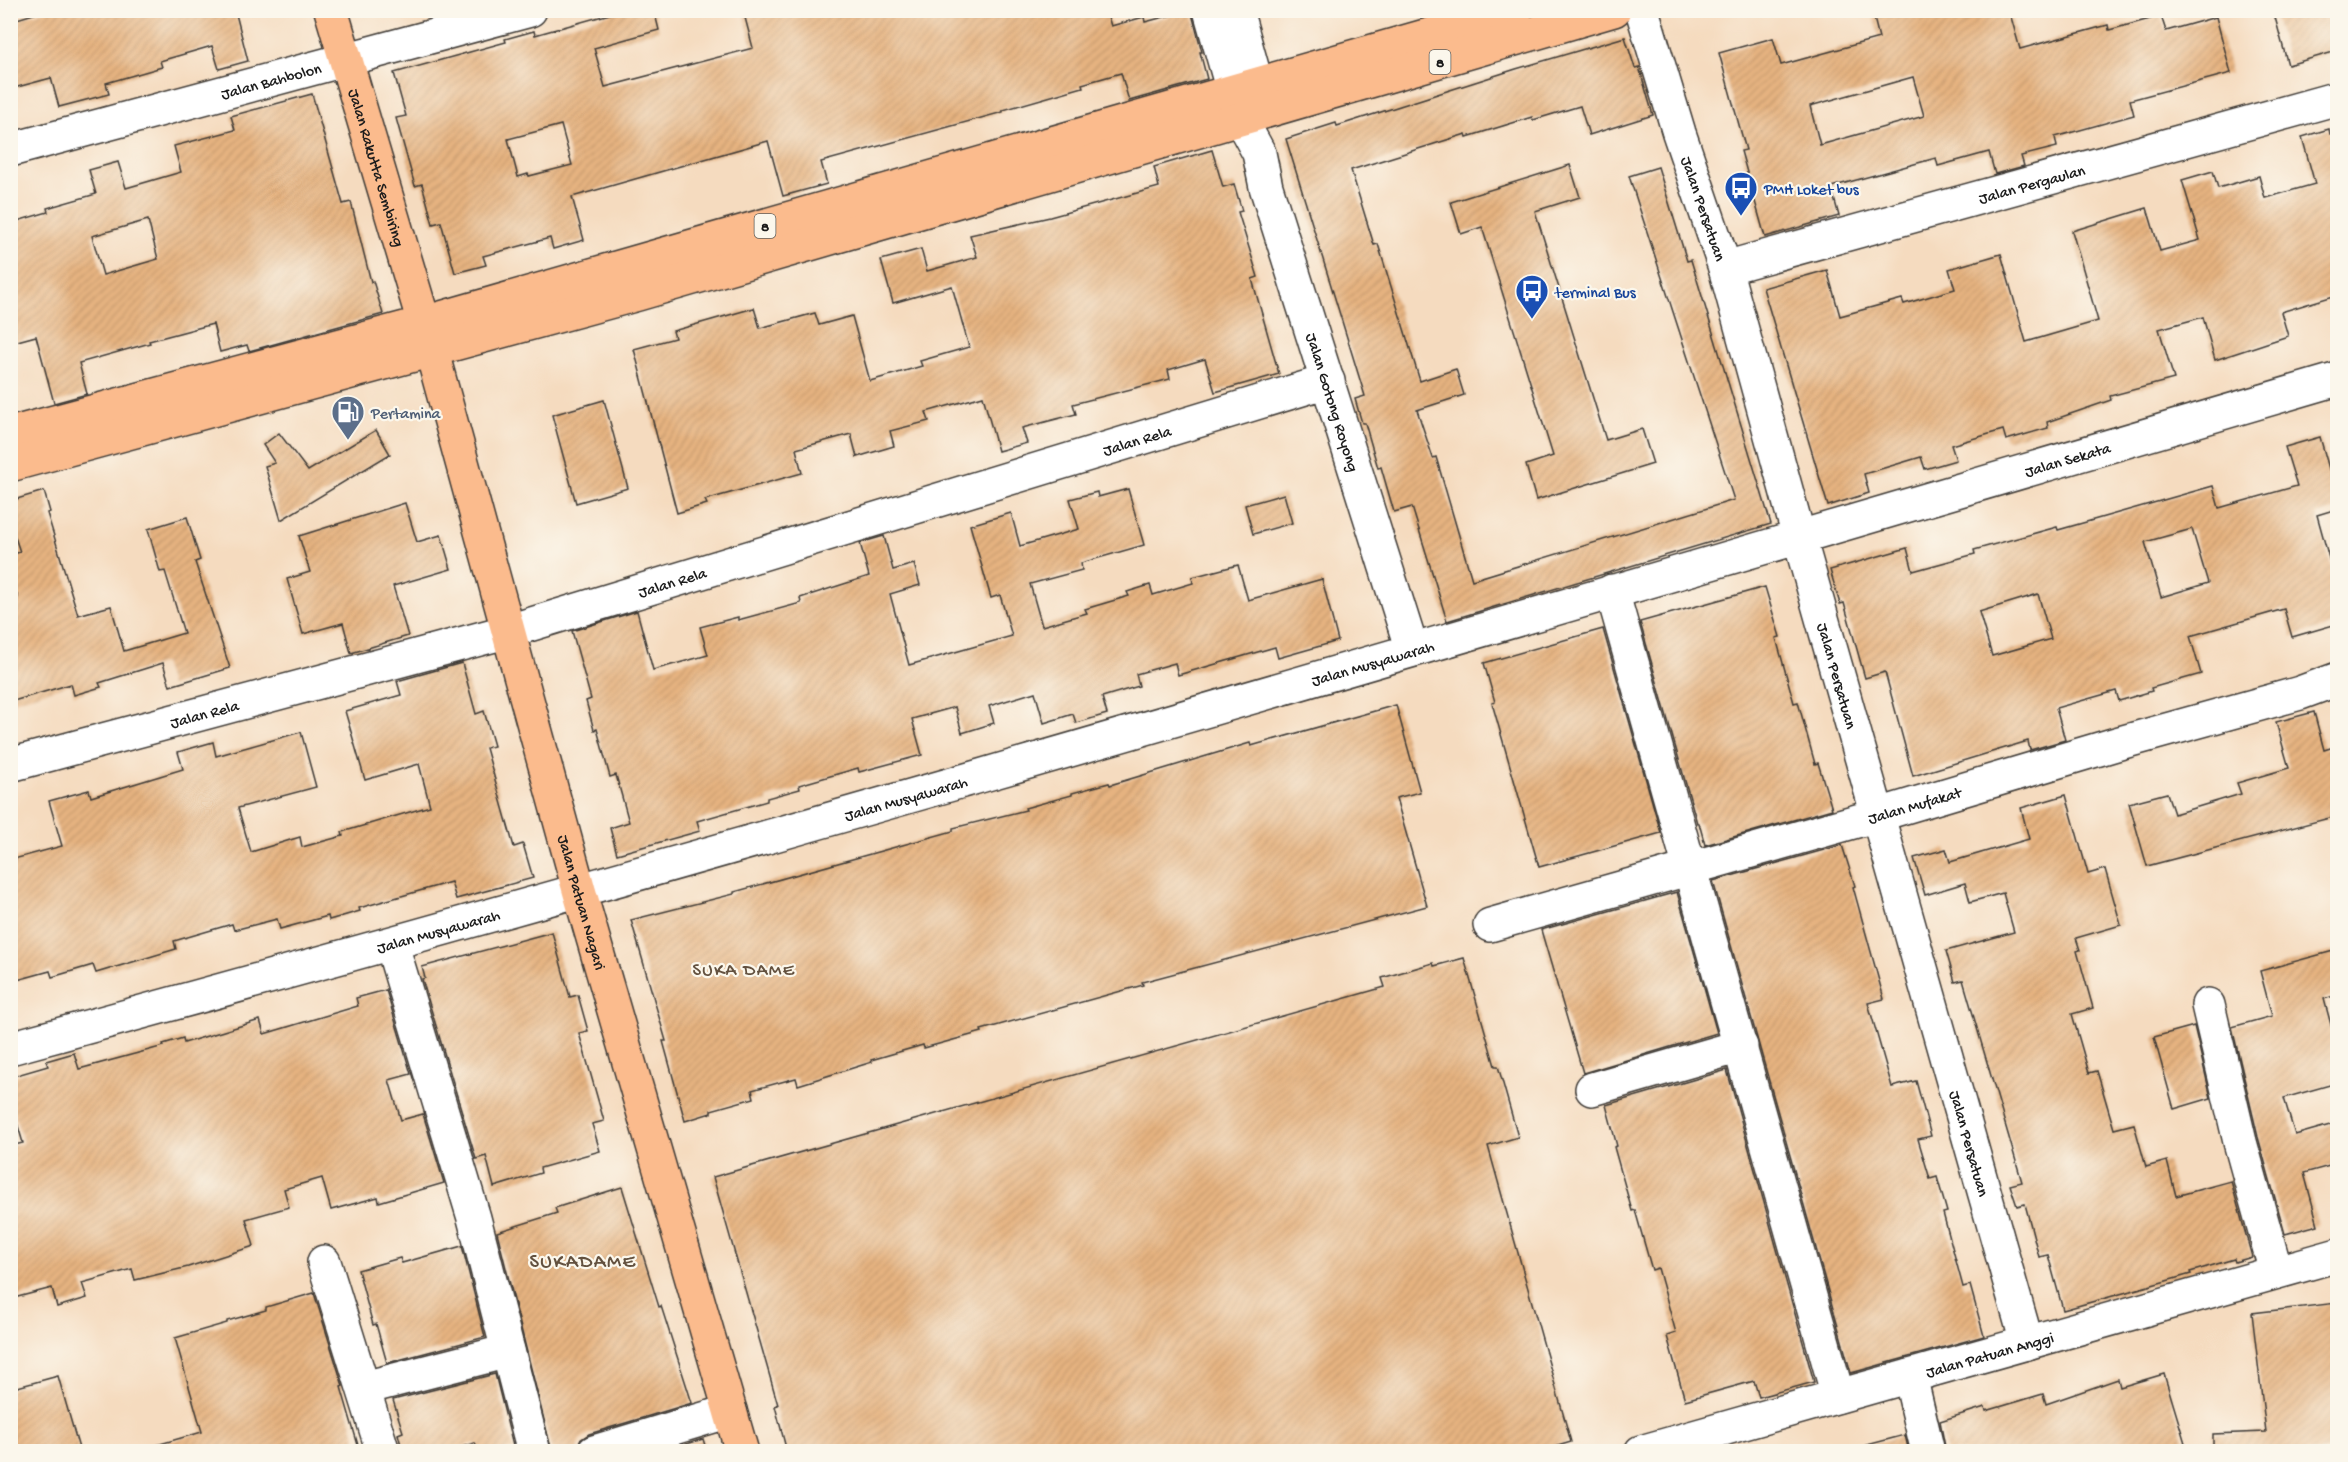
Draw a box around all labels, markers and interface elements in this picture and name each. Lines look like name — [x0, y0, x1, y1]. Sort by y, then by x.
road number: 8 — [1430, 50, 1450, 74]
street label: Jalan Bahbolon — [219, 61, 324, 106]
street label: Jalan Rakutta Sembiring — [342, 87, 407, 249]
street label: Jalan Persatuan — [1675, 155, 1728, 265]
street label: Jalan Pergaulan — [1977, 162, 2088, 210]
bus stop icon: PMH Loket bus — [1723, 170, 1759, 217]
place label: PMH Loket bus — [1763, 182, 1860, 201]
road number: 8 — [754, 214, 776, 238]
bus stop icon: terminal Bus — [1514, 273, 1550, 320]
place label: terminal Bus — [1554, 285, 1637, 304]
street label: Jalan Gotong Royong — [1300, 331, 1361, 475]
fuel station icon: Pertamina — [330, 394, 366, 441]
place label: Pertamina — [370, 406, 442, 425]
street label: Jalan Rela — [1101, 423, 1175, 462]
street label: Jalan Sekata — [2023, 440, 2114, 483]
street label: Jalan Rela — [637, 565, 710, 604]
street label: Jalan Persatuan — [1811, 621, 1859, 732]
street label: Jalan Musyawarah — [1310, 639, 1437, 692]
street label: Jalan Rela — [169, 698, 243, 735]
street label: Jalan Musyawarah — [843, 774, 971, 827]
street label: Jalan Mufakat — [1866, 784, 1965, 830]
street label: Jalan Patuan Nagari — [551, 833, 608, 973]
street label: Jalan Musyawarah — [375, 907, 503, 960]
district label: SUKA DAME — [692, 961, 796, 982]
street label: Jalan Persatuan — [1943, 1089, 1991, 1200]
district label: SUKADAME — [530, 1252, 636, 1275]
street label: Jalan Patuan Anggi — [1924, 1330, 2056, 1384]

